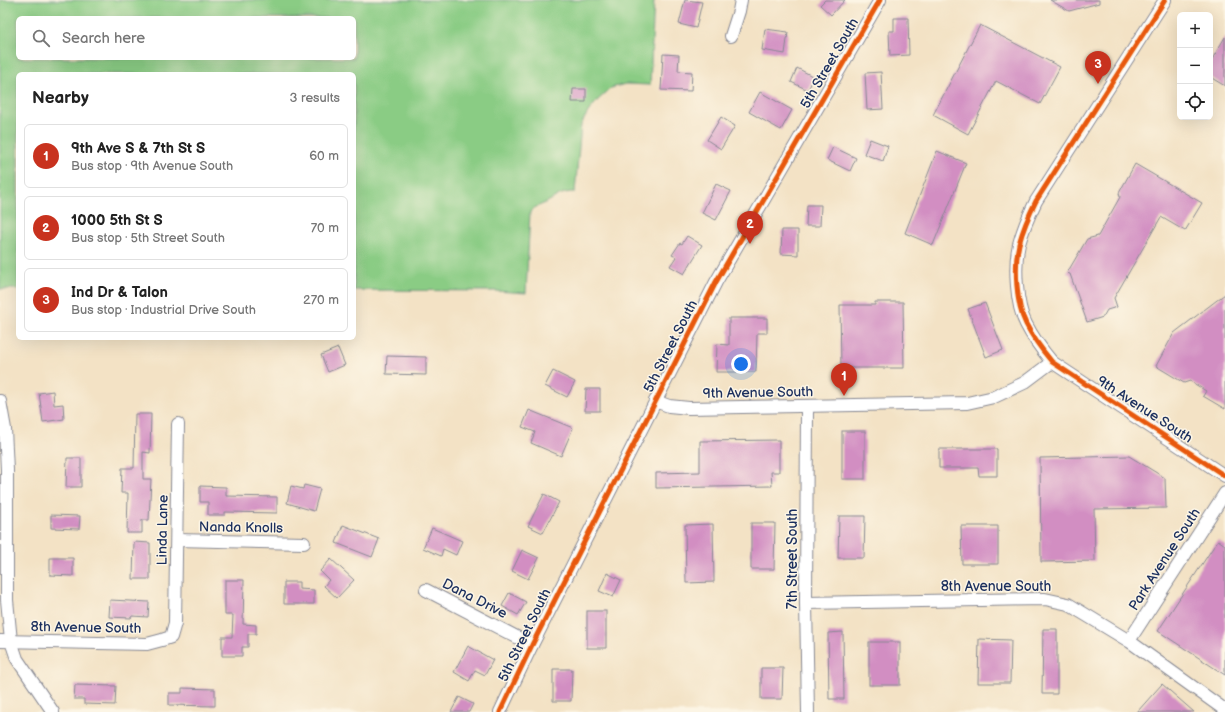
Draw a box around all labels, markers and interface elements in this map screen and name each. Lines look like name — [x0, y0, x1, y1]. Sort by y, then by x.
map controls — [1177, 12, 1213, 120]
button: + — [1177, 12, 1213, 48]
street label: 5th Street South — [797, 15, 862, 112]
search box — [16, 16, 356, 60]
icon: search — [30, 27, 52, 49]
text: Search here — [62, 29, 145, 48]
button: − — [1177, 48, 1213, 84]
pin: 3 — [1085, 51, 1111, 84]
button: locate — [1177, 84, 1213, 120]
text: Nearby — [32, 88, 89, 108]
text: 3 results — [289, 90, 340, 106]
text: 9th Ave S & 7th St S — [71, 139, 205, 158]
text: 1 — [43, 148, 49, 164]
text: 60 m — [309, 148, 339, 164]
text: Bus stop · 9th Avenue South — [71, 158, 233, 174]
text: 1000 5th St S — [71, 211, 163, 230]
pin: 2 — [737, 211, 763, 244]
text: 2 — [42, 220, 50, 236]
text: 70 m — [311, 220, 339, 236]
text: Bus stop · 5th Street South — [71, 230, 225, 246]
text: Ind Dr & Talon — [71, 283, 168, 302]
text: 3 — [42, 292, 50, 308]
text: 270 m — [303, 292, 339, 308]
street label: 5th Street South — [640, 297, 701, 395]
text: Bus stop · Industrial Drive South — [71, 302, 256, 318]
your location — [731, 354, 751, 374]
pin: 1 — [831, 363, 857, 396]
street label: 9th Avenue South — [1094, 372, 1196, 447]
street label: 9th Avenue South — [703, 383, 814, 402]
street label: Linda Lane — [153, 495, 172, 566]
street label: Park Avenue South — [1125, 505, 1204, 614]
street label: 7th Street South — [784, 509, 801, 609]
street label: Nanda Knolls — [199, 518, 283, 537]
street label: Dana Drive — [440, 575, 510, 622]
street label: 8th Avenue South — [941, 578, 1052, 595]
street label: 5th Street South — [495, 586, 554, 685]
street label: 8th Avenue South — [31, 618, 142, 637]

